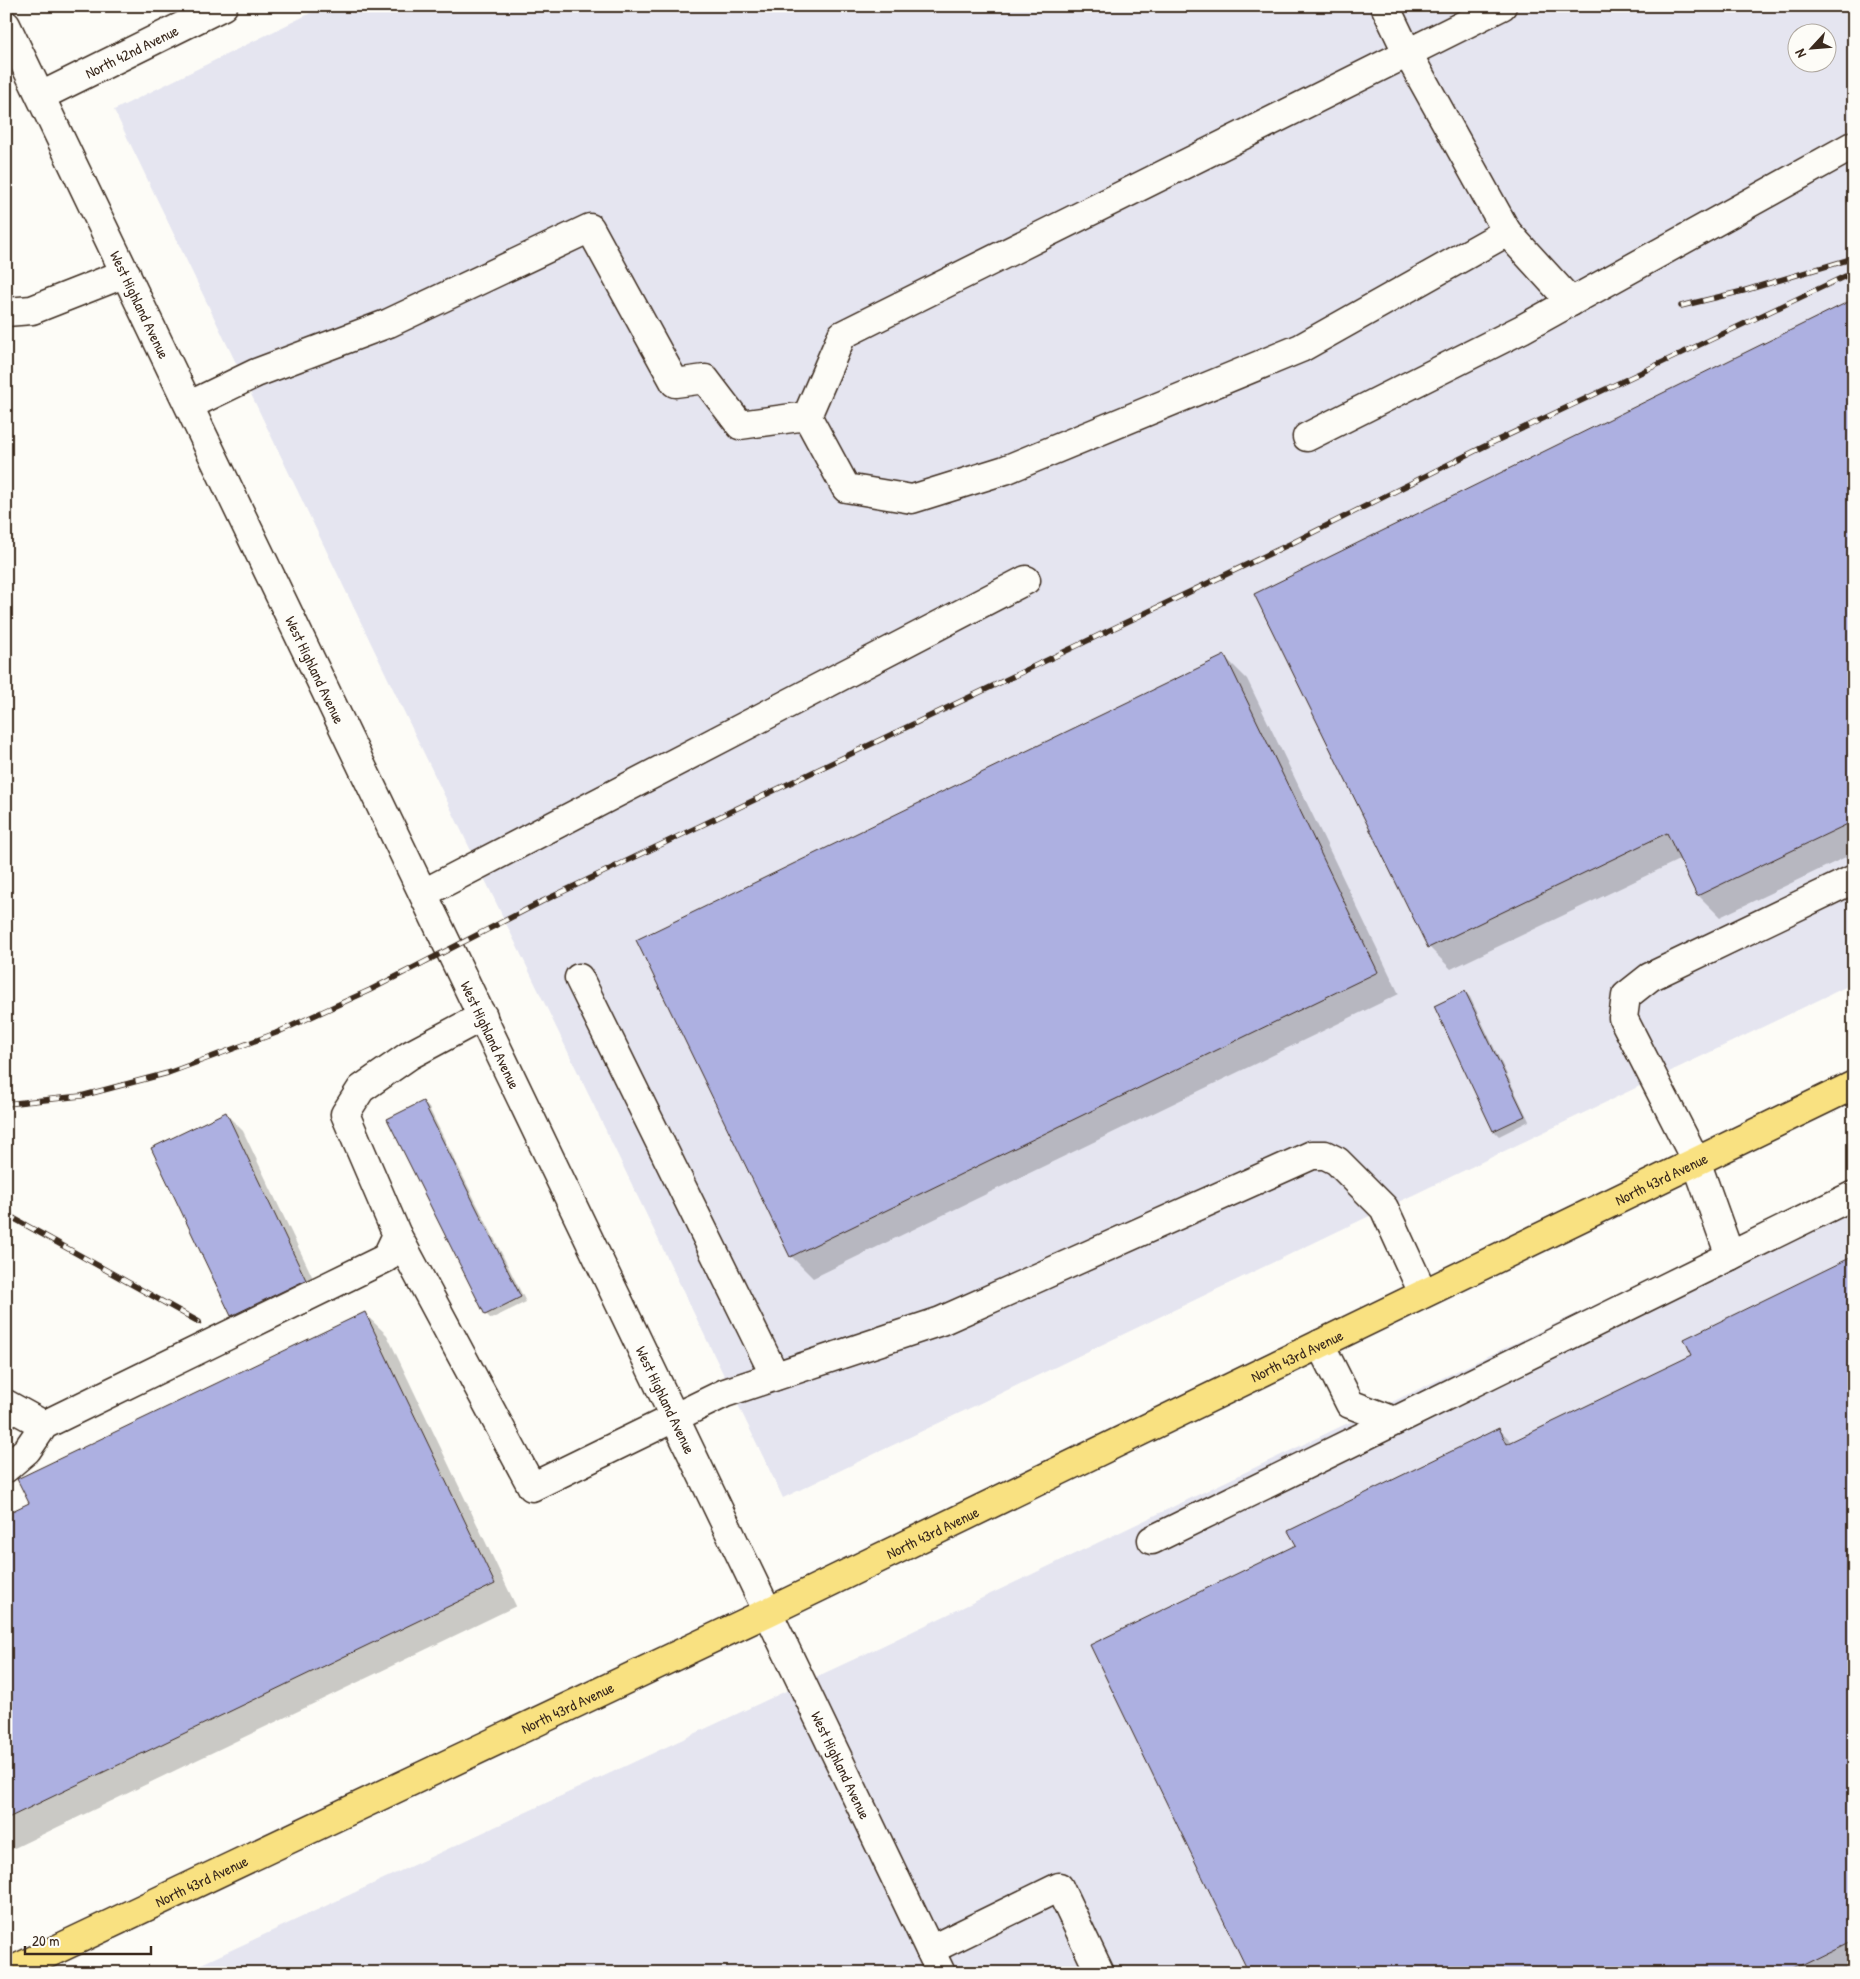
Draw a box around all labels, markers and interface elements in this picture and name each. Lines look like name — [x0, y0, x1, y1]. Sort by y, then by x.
street label: North 42nd Avenue — [81, 19, 182, 83]
north arrow — [1788, 22, 1838, 72]
text: N — [1789, 46, 1810, 61]
street label: West Highland Avenue — [105, 247, 175, 362]
street label: West Highland Avenue — [281, 612, 350, 727]
street label: West Highland Avenue — [456, 977, 525, 1092]
street label: North 43rd Avenue — [1611, 1147, 1711, 1210]
street label: North 43rd Avenue — [1247, 1324, 1346, 1387]
street label: West Highland Avenue — [631, 1342, 701, 1457]
street label: North 43rd Avenue — [883, 1501, 982, 1564]
street label: North 43rd Avenue — [517, 1676, 617, 1738]
street label: West Highland Avenue — [806, 1708, 876, 1822]
street label: North 43rd Avenue — [151, 1850, 251, 1912]
scale bar — [25, 1924, 151, 1956]
text: 20 m — [32, 1930, 59, 1951]

